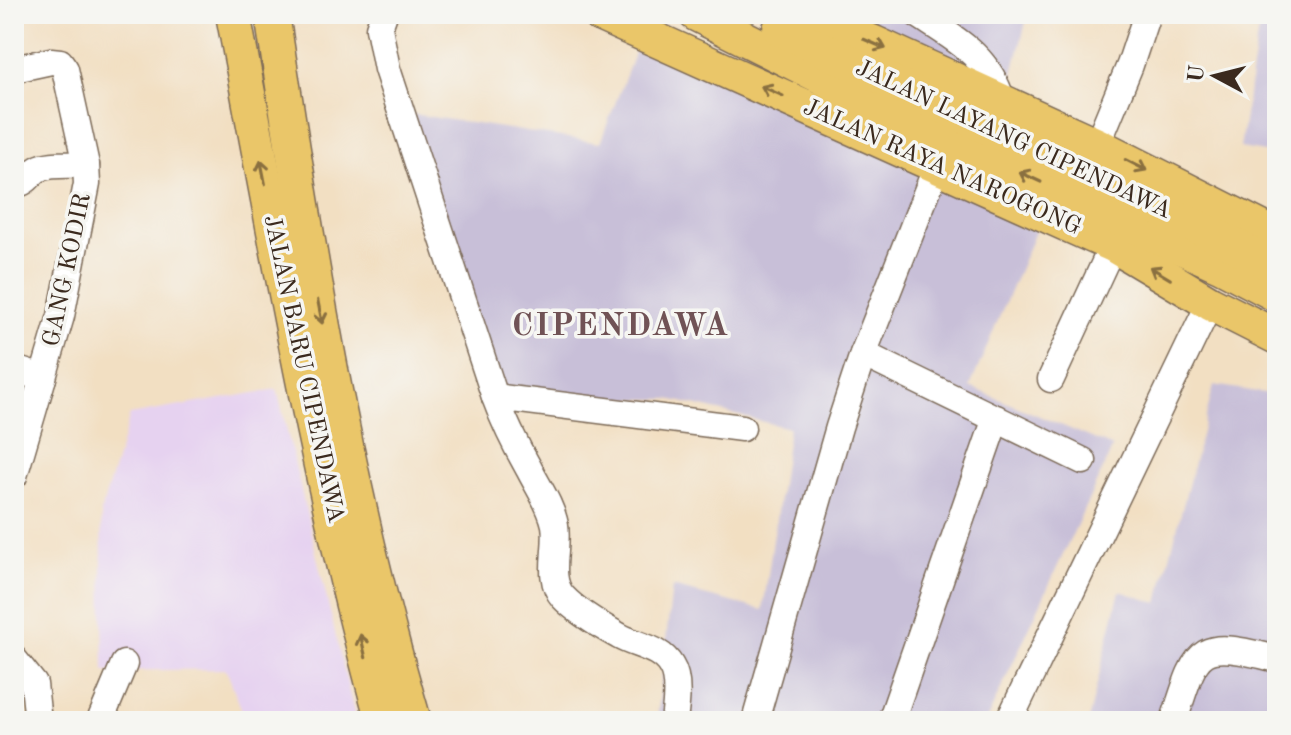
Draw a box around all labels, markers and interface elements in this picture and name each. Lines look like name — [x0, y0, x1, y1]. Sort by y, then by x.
north arrow — [1175, 36, 1255, 116]
one-way arrow — [862, 37, 887, 52]
street label: JALAN LAYANG CIPENDAWA — [851, 56, 1175, 224]
text: U — [1185, 64, 1209, 84]
one-way arrow — [761, 83, 785, 98]
street label: JALAN RAYA NAROGONG — [799, 96, 1085, 240]
one-way arrow — [1123, 158, 1147, 173]
one-way arrow — [255, 160, 270, 185]
one-way arrow — [1018, 169, 1042, 184]
street label: GANG KODIR — [40, 191, 96, 349]
street label: JALAN BARU CIPENDAWA — [259, 213, 347, 525]
one-way arrow — [1149, 265, 1172, 281]
one-way arrow — [313, 299, 328, 324]
district label: CIPENDAWA — [512, 311, 730, 343]
one-way arrow — [355, 633, 370, 659]

